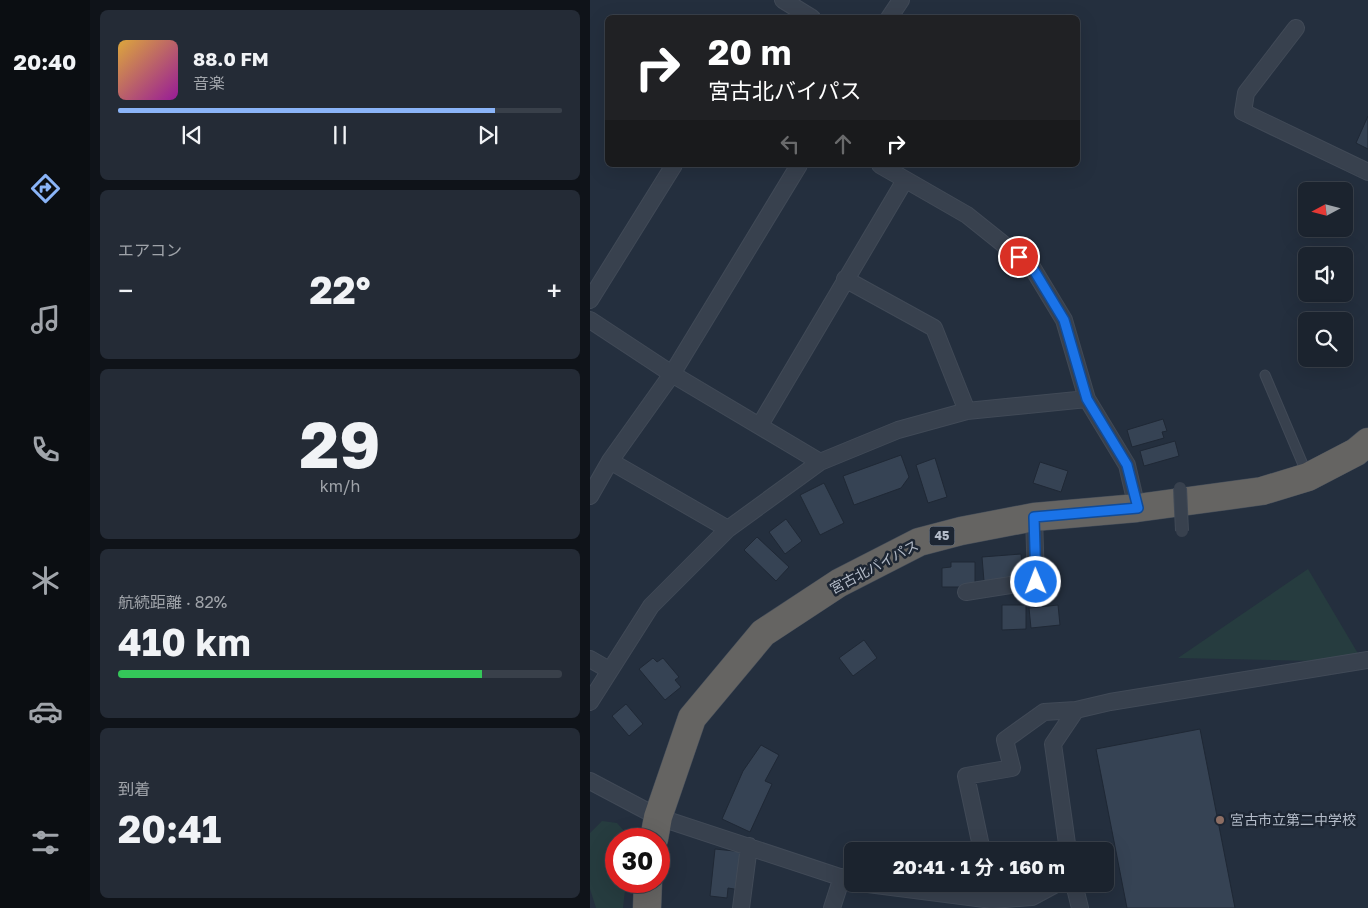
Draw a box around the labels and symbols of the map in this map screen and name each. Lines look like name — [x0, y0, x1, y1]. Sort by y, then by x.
north arrow — [1298, 182, 1352, 238]
pin — [998, 236, 1040, 278]
road number: 45 — [930, 526, 954, 546]
street label: 宮古北バイパス — [827, 536, 921, 597]
position arrow — [1009, 555, 1061, 607]
place label: 宮古市立第二中学校 — [1230, 811, 1356, 828]
marker: 宮古市立第二中学校 — [1214, 814, 1226, 826]
speed limit sign: 30 — [605, 828, 670, 893]

